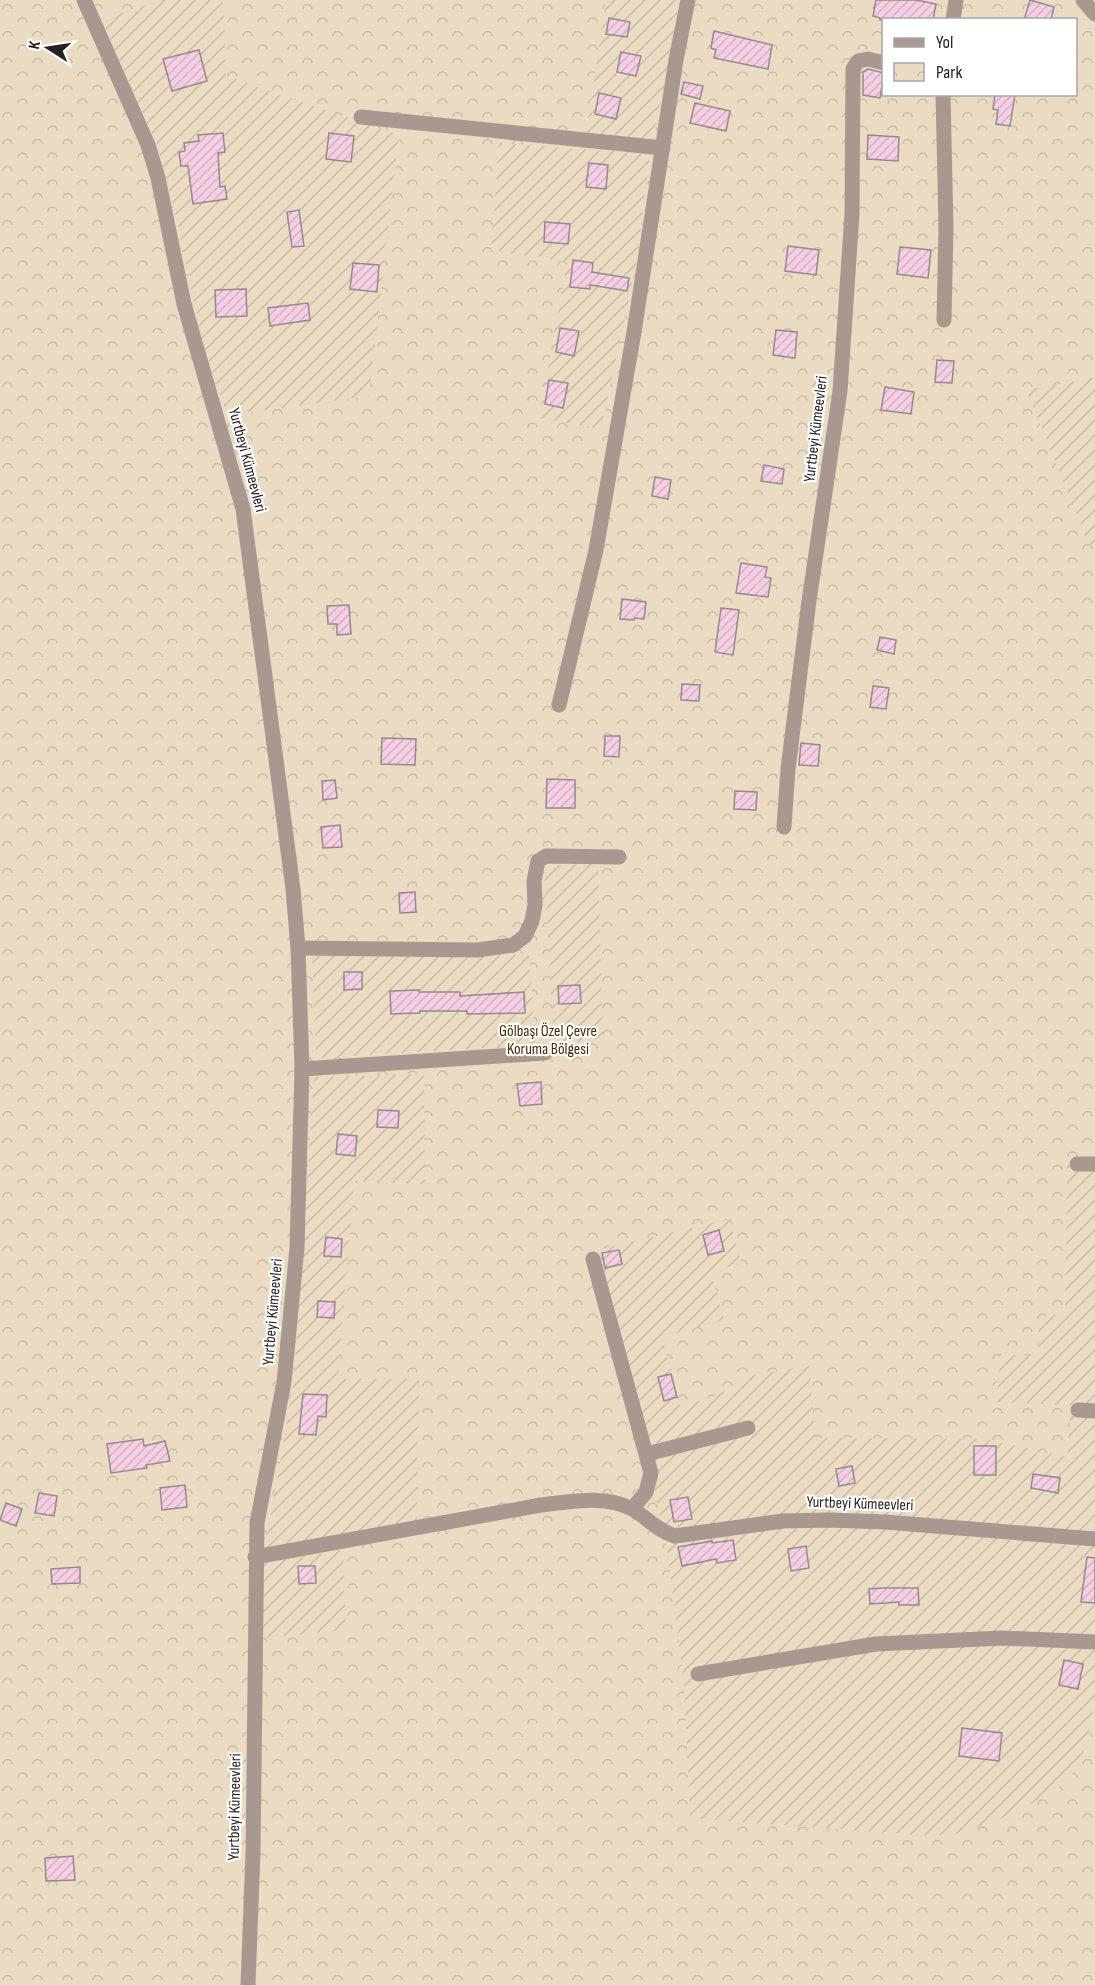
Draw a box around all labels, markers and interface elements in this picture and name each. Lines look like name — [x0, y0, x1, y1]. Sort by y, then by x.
north arrow — [18, 18, 78, 78]
legend — [882, 18, 1077, 96]
text: Yol — [936, 32, 953, 53]
text: K — [25, 39, 45, 51]
text: Park — [936, 62, 962, 83]
street label: Yurtbeyi Kümeevleri — [800, 375, 832, 483]
street label: Yurtbeyi Kümeevleri — [224, 406, 270, 514]
park label: Gölbaşı Özel Çevre Koruma Bölgesi — [499, 1022, 597, 1059]
street label: Yurtbeyi Kümeevleri — [259, 1258, 287, 1366]
street label: Yurtbeyi Kümeevleri — [806, 1493, 914, 1515]
street label: Yurtbeyi Kümeevleri — [225, 1753, 245, 1861]

